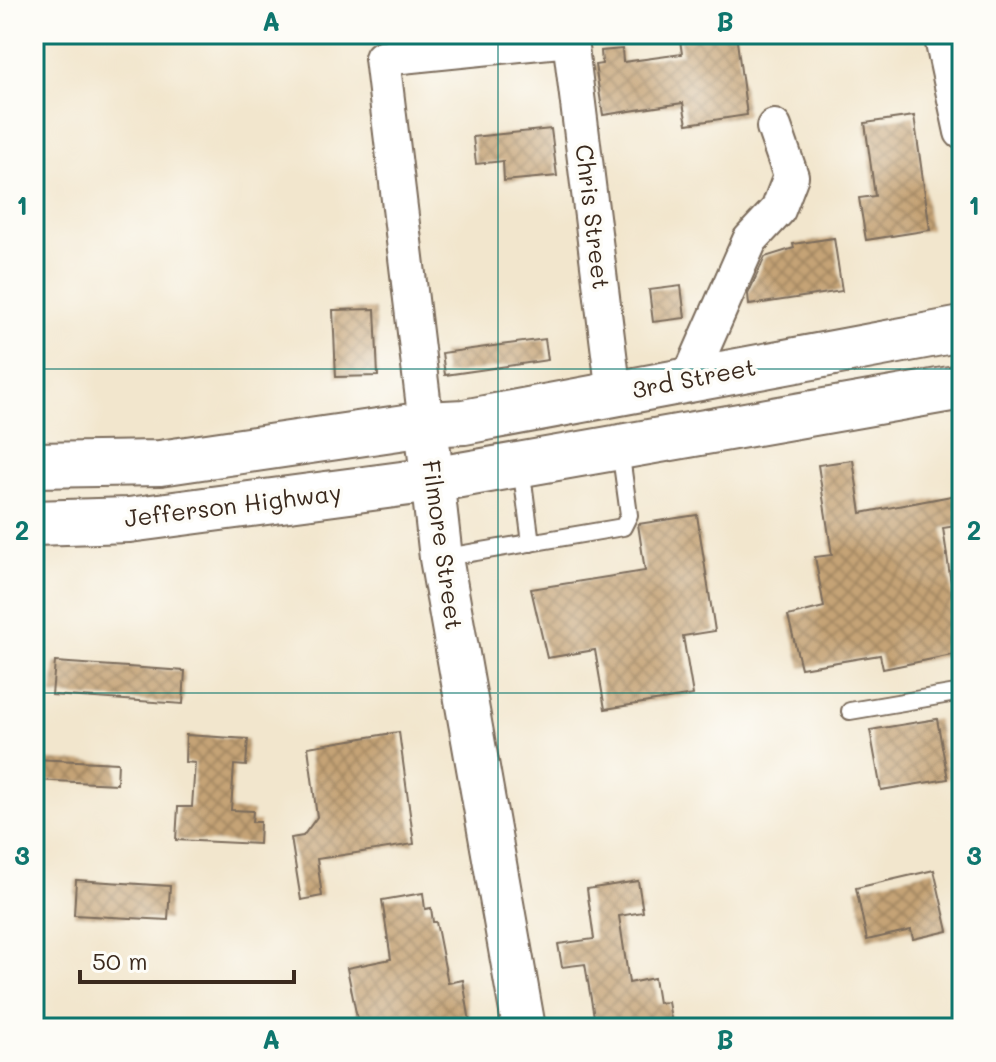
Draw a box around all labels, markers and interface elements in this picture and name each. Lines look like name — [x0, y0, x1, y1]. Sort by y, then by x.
text: A — [262, 4, 280, 38]
text: B — [716, 4, 734, 38]
street label: Chris Street — [569, 143, 618, 291]
text: 1 — [16, 188, 28, 222]
text: 1 — [968, 188, 980, 222]
street label: 3rd Street — [629, 350, 758, 405]
street label: Filmore Street — [416, 458, 471, 632]
street label: Jefferson Highway — [122, 476, 343, 533]
text: 2 — [15, 513, 29, 547]
text: 2 — [967, 513, 981, 547]
text: 3 — [14, 838, 30, 872]
text: 3 — [966, 838, 982, 872]
scale bar — [80, 934, 294, 984]
text: 50 m — [92, 945, 148, 976]
text: A — [262, 1022, 280, 1056]
text: B — [716, 1022, 734, 1056]

